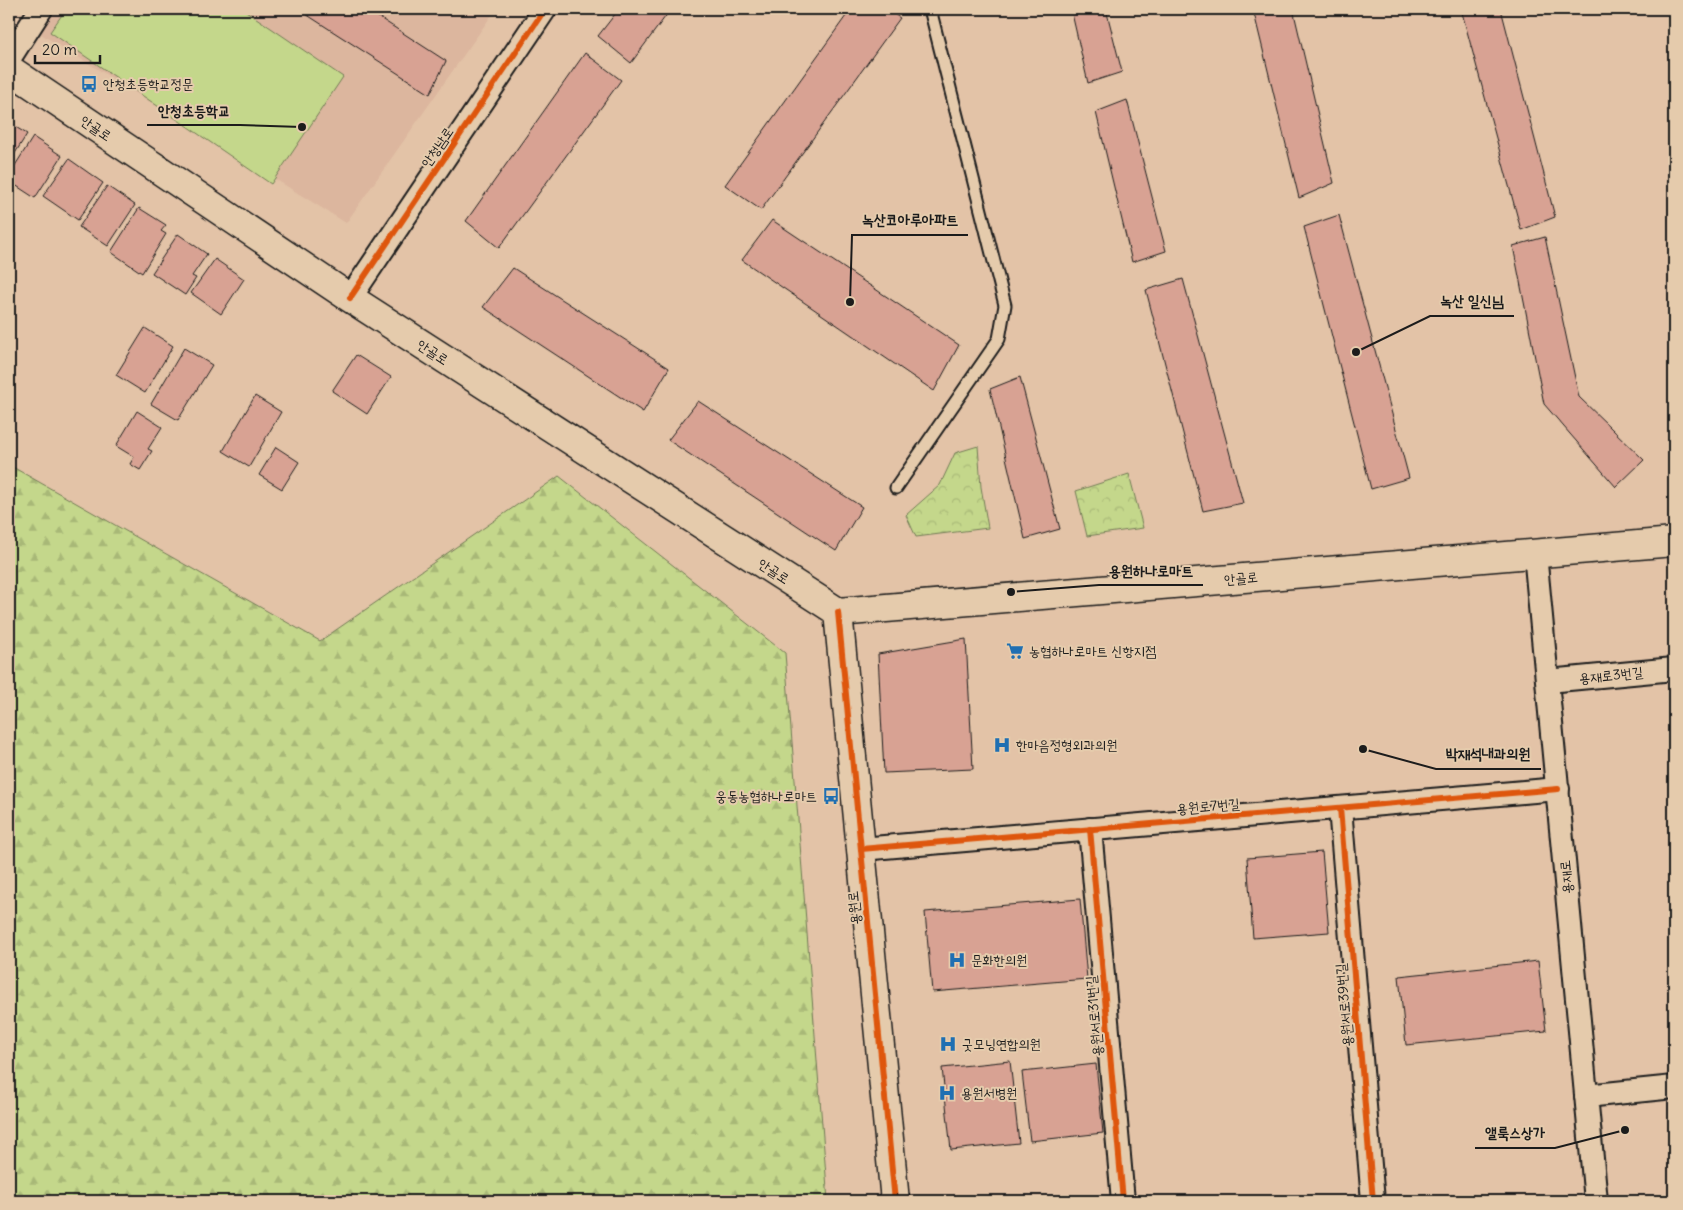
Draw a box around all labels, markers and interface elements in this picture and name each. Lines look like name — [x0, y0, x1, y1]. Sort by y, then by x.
scale bar — [35, 32, 100, 64]
text: 20 m — [42, 40, 77, 59]
bus stop icon: 안청초등학교정문 — [79, 74, 99, 94]
place label: 안청초등학교정문 — [103, 75, 193, 93]
callout: 안청초등학교 — [147, 95, 240, 125]
text: 안청초등학교 — [158, 101, 230, 120]
street label: 안골로 — [77, 111, 115, 145]
street label: 안청남로 — [417, 123, 457, 171]
callout: 녹산코아루아파트 — [852, 205, 968, 235]
text: 녹산코아루아파트 — [862, 210, 958, 229]
callout: 녹산 일신님 — [1430, 286, 1514, 316]
text: 녹산 일신님 — [1440, 291, 1504, 310]
street label: 안골로 — [414, 335, 452, 369]
street label: 안골로 — [755, 554, 793, 588]
callout: 용원하나로마트 — [1099, 555, 1203, 585]
text: 용원하나로마트 — [1109, 561, 1193, 580]
street label: 안골로 — [1223, 568, 1259, 588]
supermarket icon: 농협하나로마트 신항지점 — [1005, 641, 1025, 661]
place label: 농협하나로마트 신항지점 — [1029, 642, 1156, 660]
street label: 용재로3번길 — [1578, 663, 1645, 687]
hospital icon: 한마음정형외과의원 — [992, 735, 1012, 755]
place label: 한마음정형외과의원 — [1016, 736, 1117, 754]
callout: 박재석내과의원 — [1436, 739, 1541, 769]
text: 박재석내과의원 — [1446, 744, 1530, 763]
bus stop icon: 웅동농협하나로마트 — [821, 786, 841, 806]
place label: 웅동농협하나로마트 — [716, 787, 817, 805]
street label: 용원로7번길 — [1176, 794, 1241, 818]
street label: 용재로 — [1556, 859, 1576, 895]
street label: 용원로 — [843, 890, 865, 926]
hospital icon: 문화한의원 — [947, 950, 967, 970]
place label: 문화한의원 — [971, 951, 1027, 969]
street label: 용원서로39번길 — [1331, 962, 1357, 1047]
street label: 용원서로31번길 — [1081, 974, 1106, 1057]
hospital icon: 굿모닝연합의원 — [938, 1034, 958, 1054]
place label: 굿모닝연합의원 — [962, 1035, 1041, 1053]
hospital icon: 용원서병원 — [937, 1083, 957, 1103]
place label: 용원서병원 — [961, 1084, 1017, 1102]
callout: 앨룩스상가 — [1475, 1118, 1555, 1148]
text: 앨룩스상가 — [1485, 1123, 1546, 1142]

